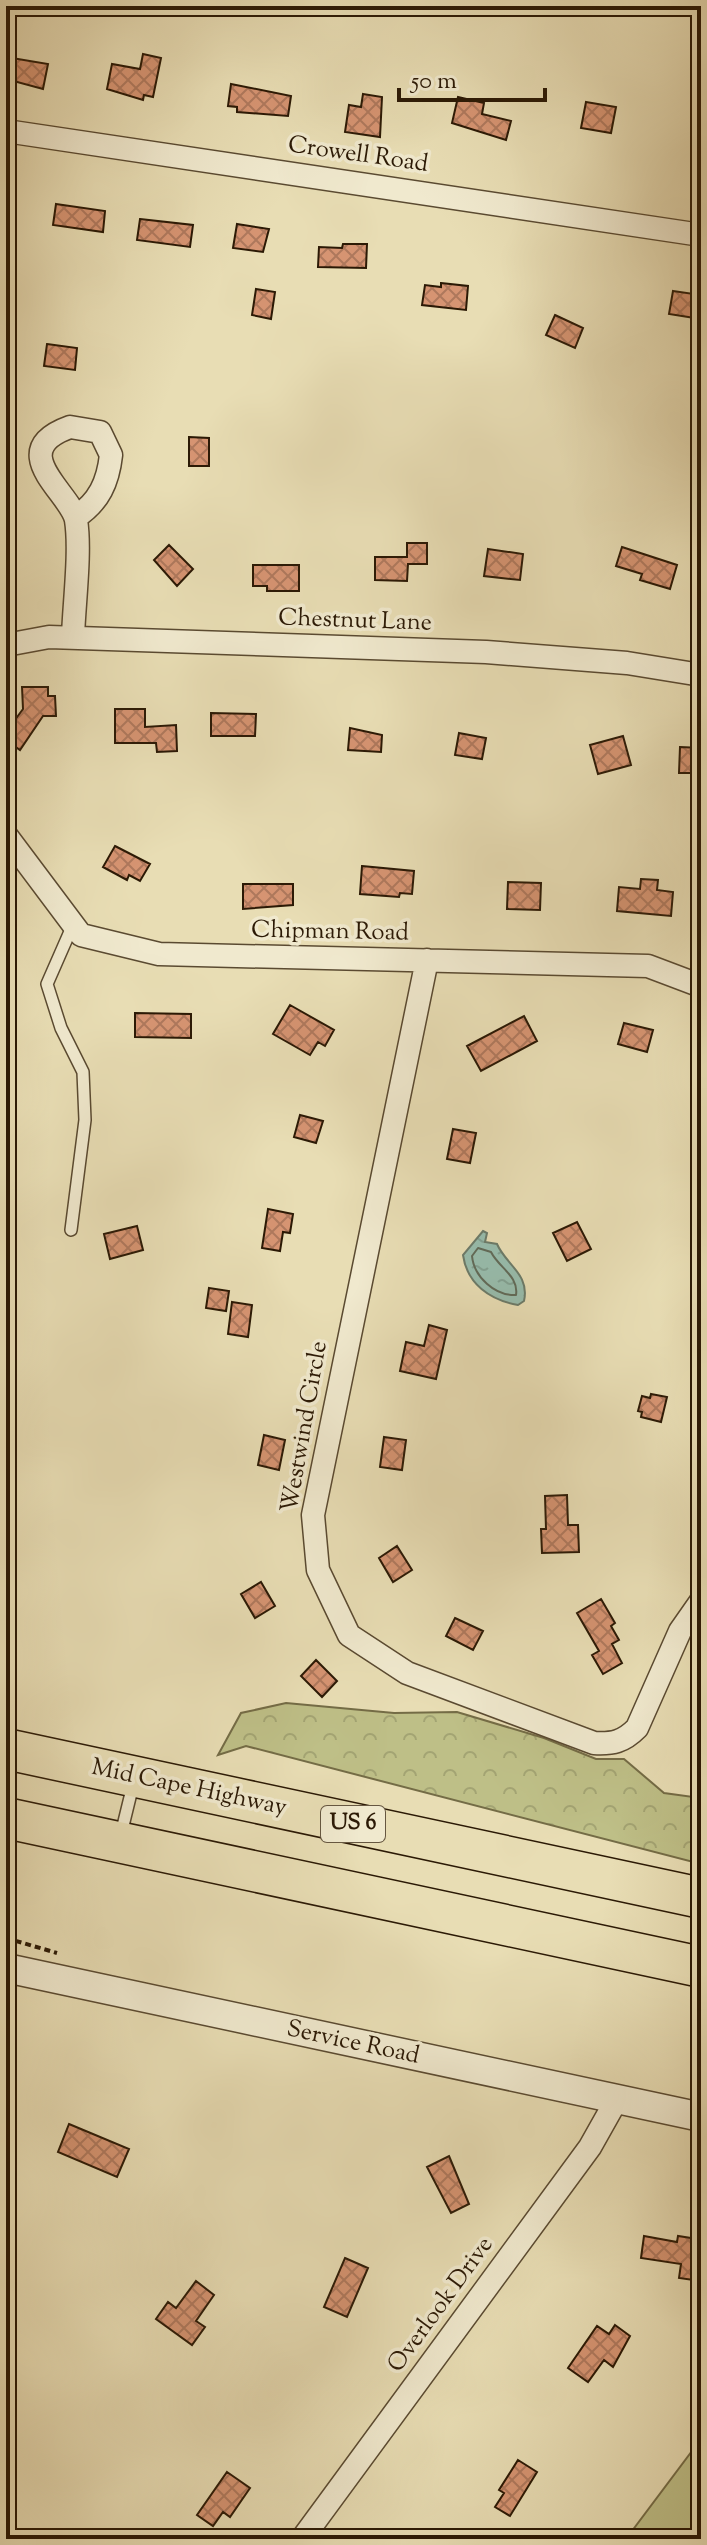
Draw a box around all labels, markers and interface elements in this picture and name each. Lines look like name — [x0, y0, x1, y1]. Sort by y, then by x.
scale bar — [399, 52, 545, 102]
text: 50 m — [409, 65, 457, 99]
street label: Crowell Road — [286, 128, 431, 182]
street label: Chestnut Lane — [278, 601, 432, 641]
street label: Chipman Road — [251, 914, 410, 950]
street label: Westwind Circle — [273, 1339, 337, 1515]
street label: Mid Cape Highway — [88, 1751, 290, 1825]
road number: US 6 — [321, 1806, 385, 1842]
street label: Service Road — [284, 2012, 423, 2074]
street label: Overlook Drive — [380, 2230, 502, 2380]

